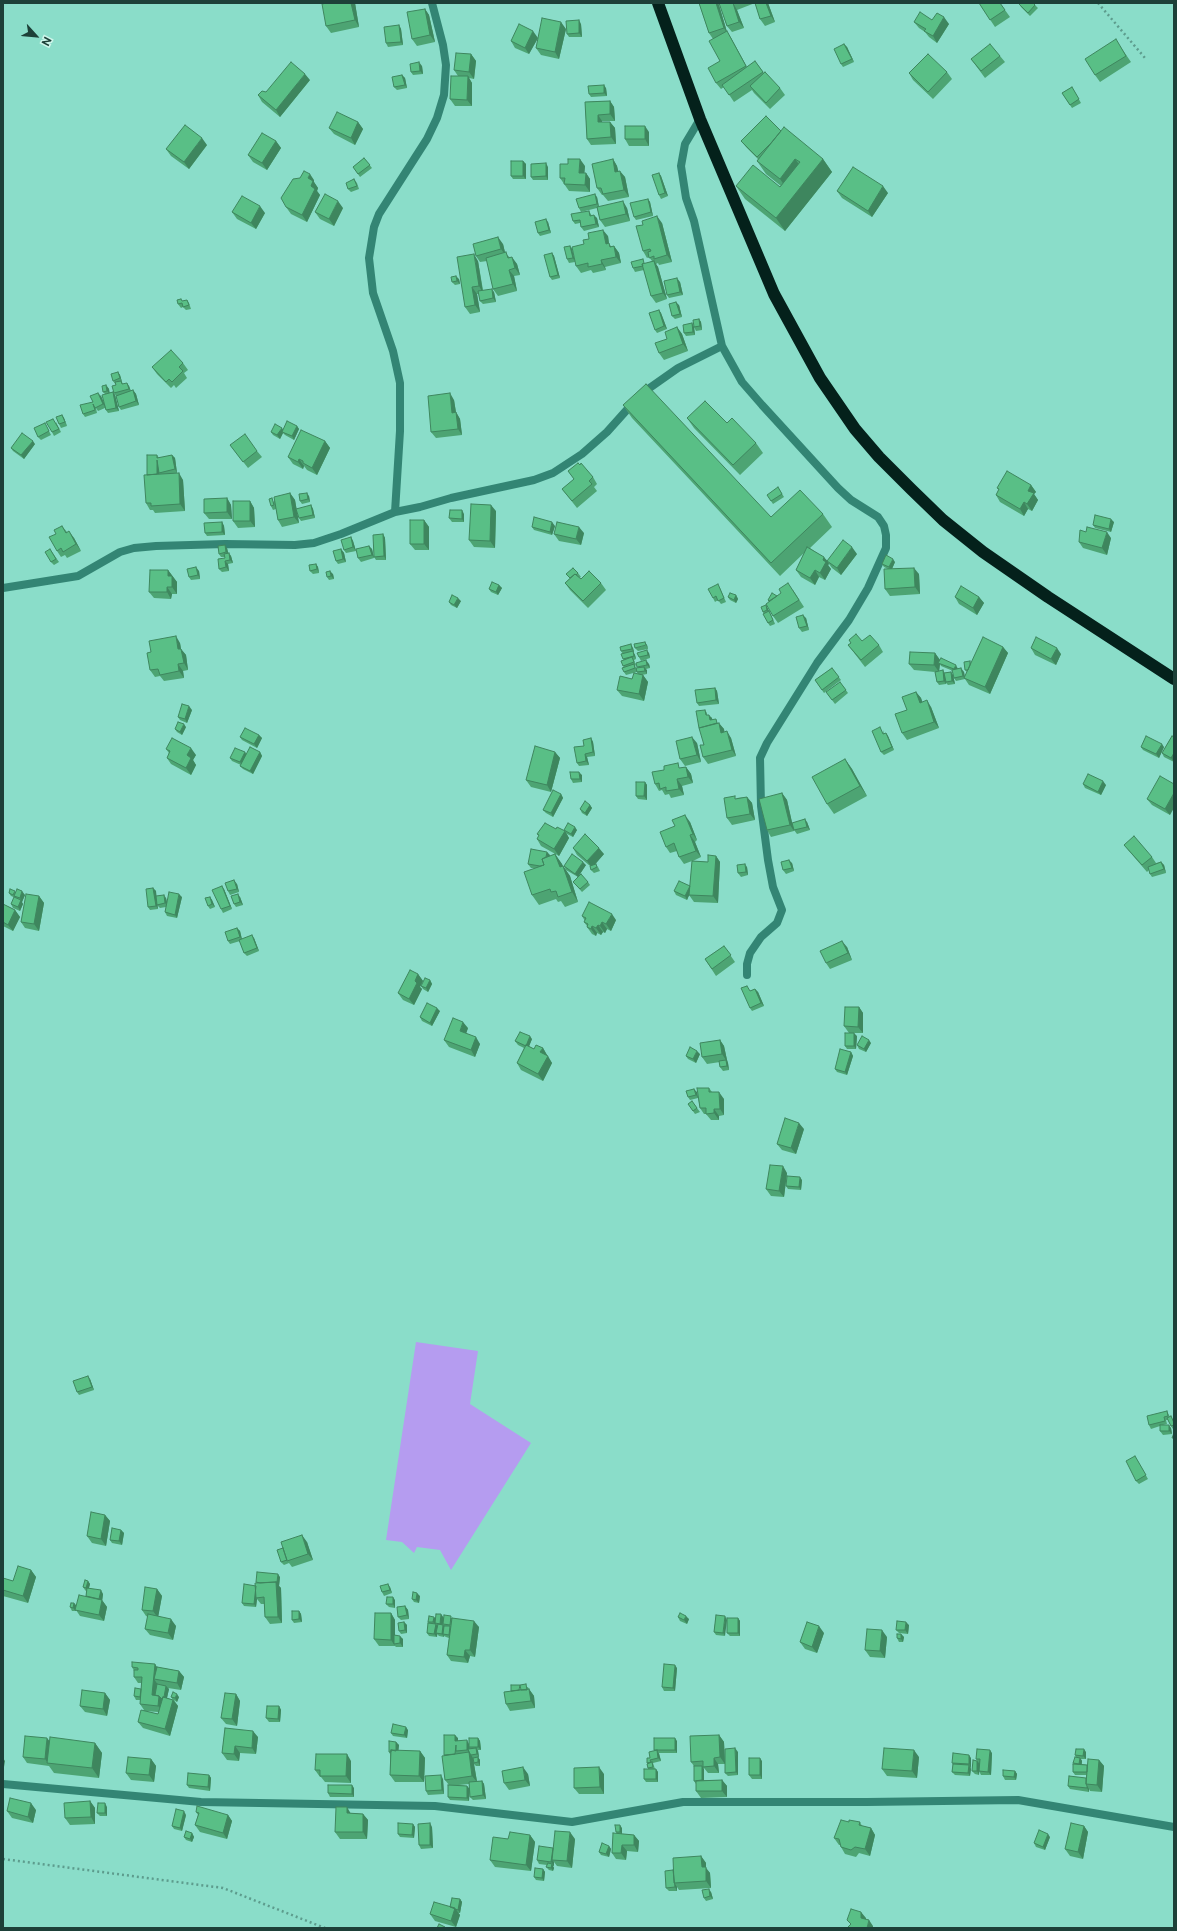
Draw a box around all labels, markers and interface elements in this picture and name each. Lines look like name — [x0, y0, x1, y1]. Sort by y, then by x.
north arrow — [16, 16, 56, 56]
text: N — [39, 35, 54, 48]

